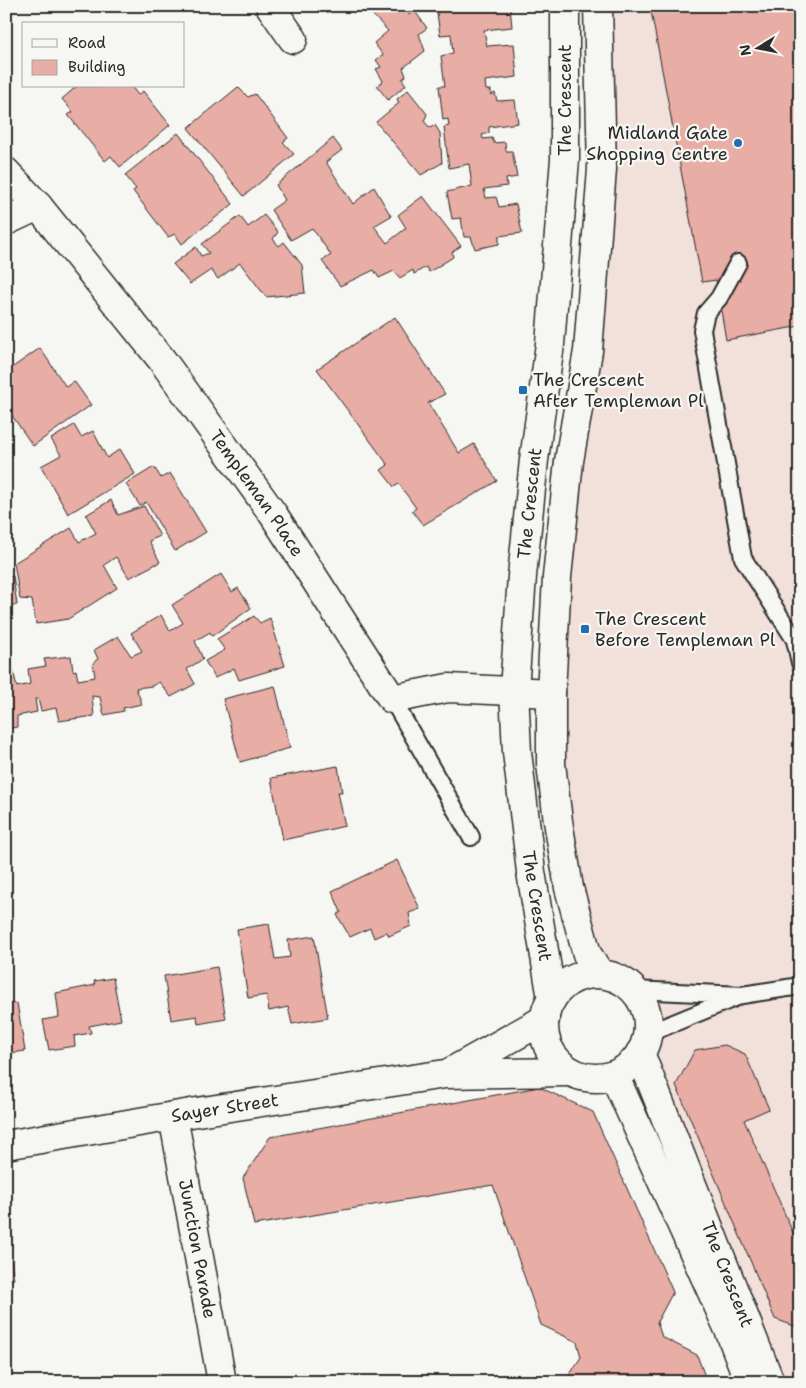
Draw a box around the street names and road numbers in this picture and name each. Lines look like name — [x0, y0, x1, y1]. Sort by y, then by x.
street label: The Crescent — [553, 44, 577, 156]
street label: Templeman Place — [204, 425, 309, 561]
street label: The Crescent — [512, 446, 548, 560]
street label: The Crescent — [516, 849, 558, 963]
street label: Sayer Street — [169, 1088, 280, 1128]
street label: Junction Parade — [173, 1177, 222, 1320]
street label: The Crescent — [696, 1218, 759, 1331]

